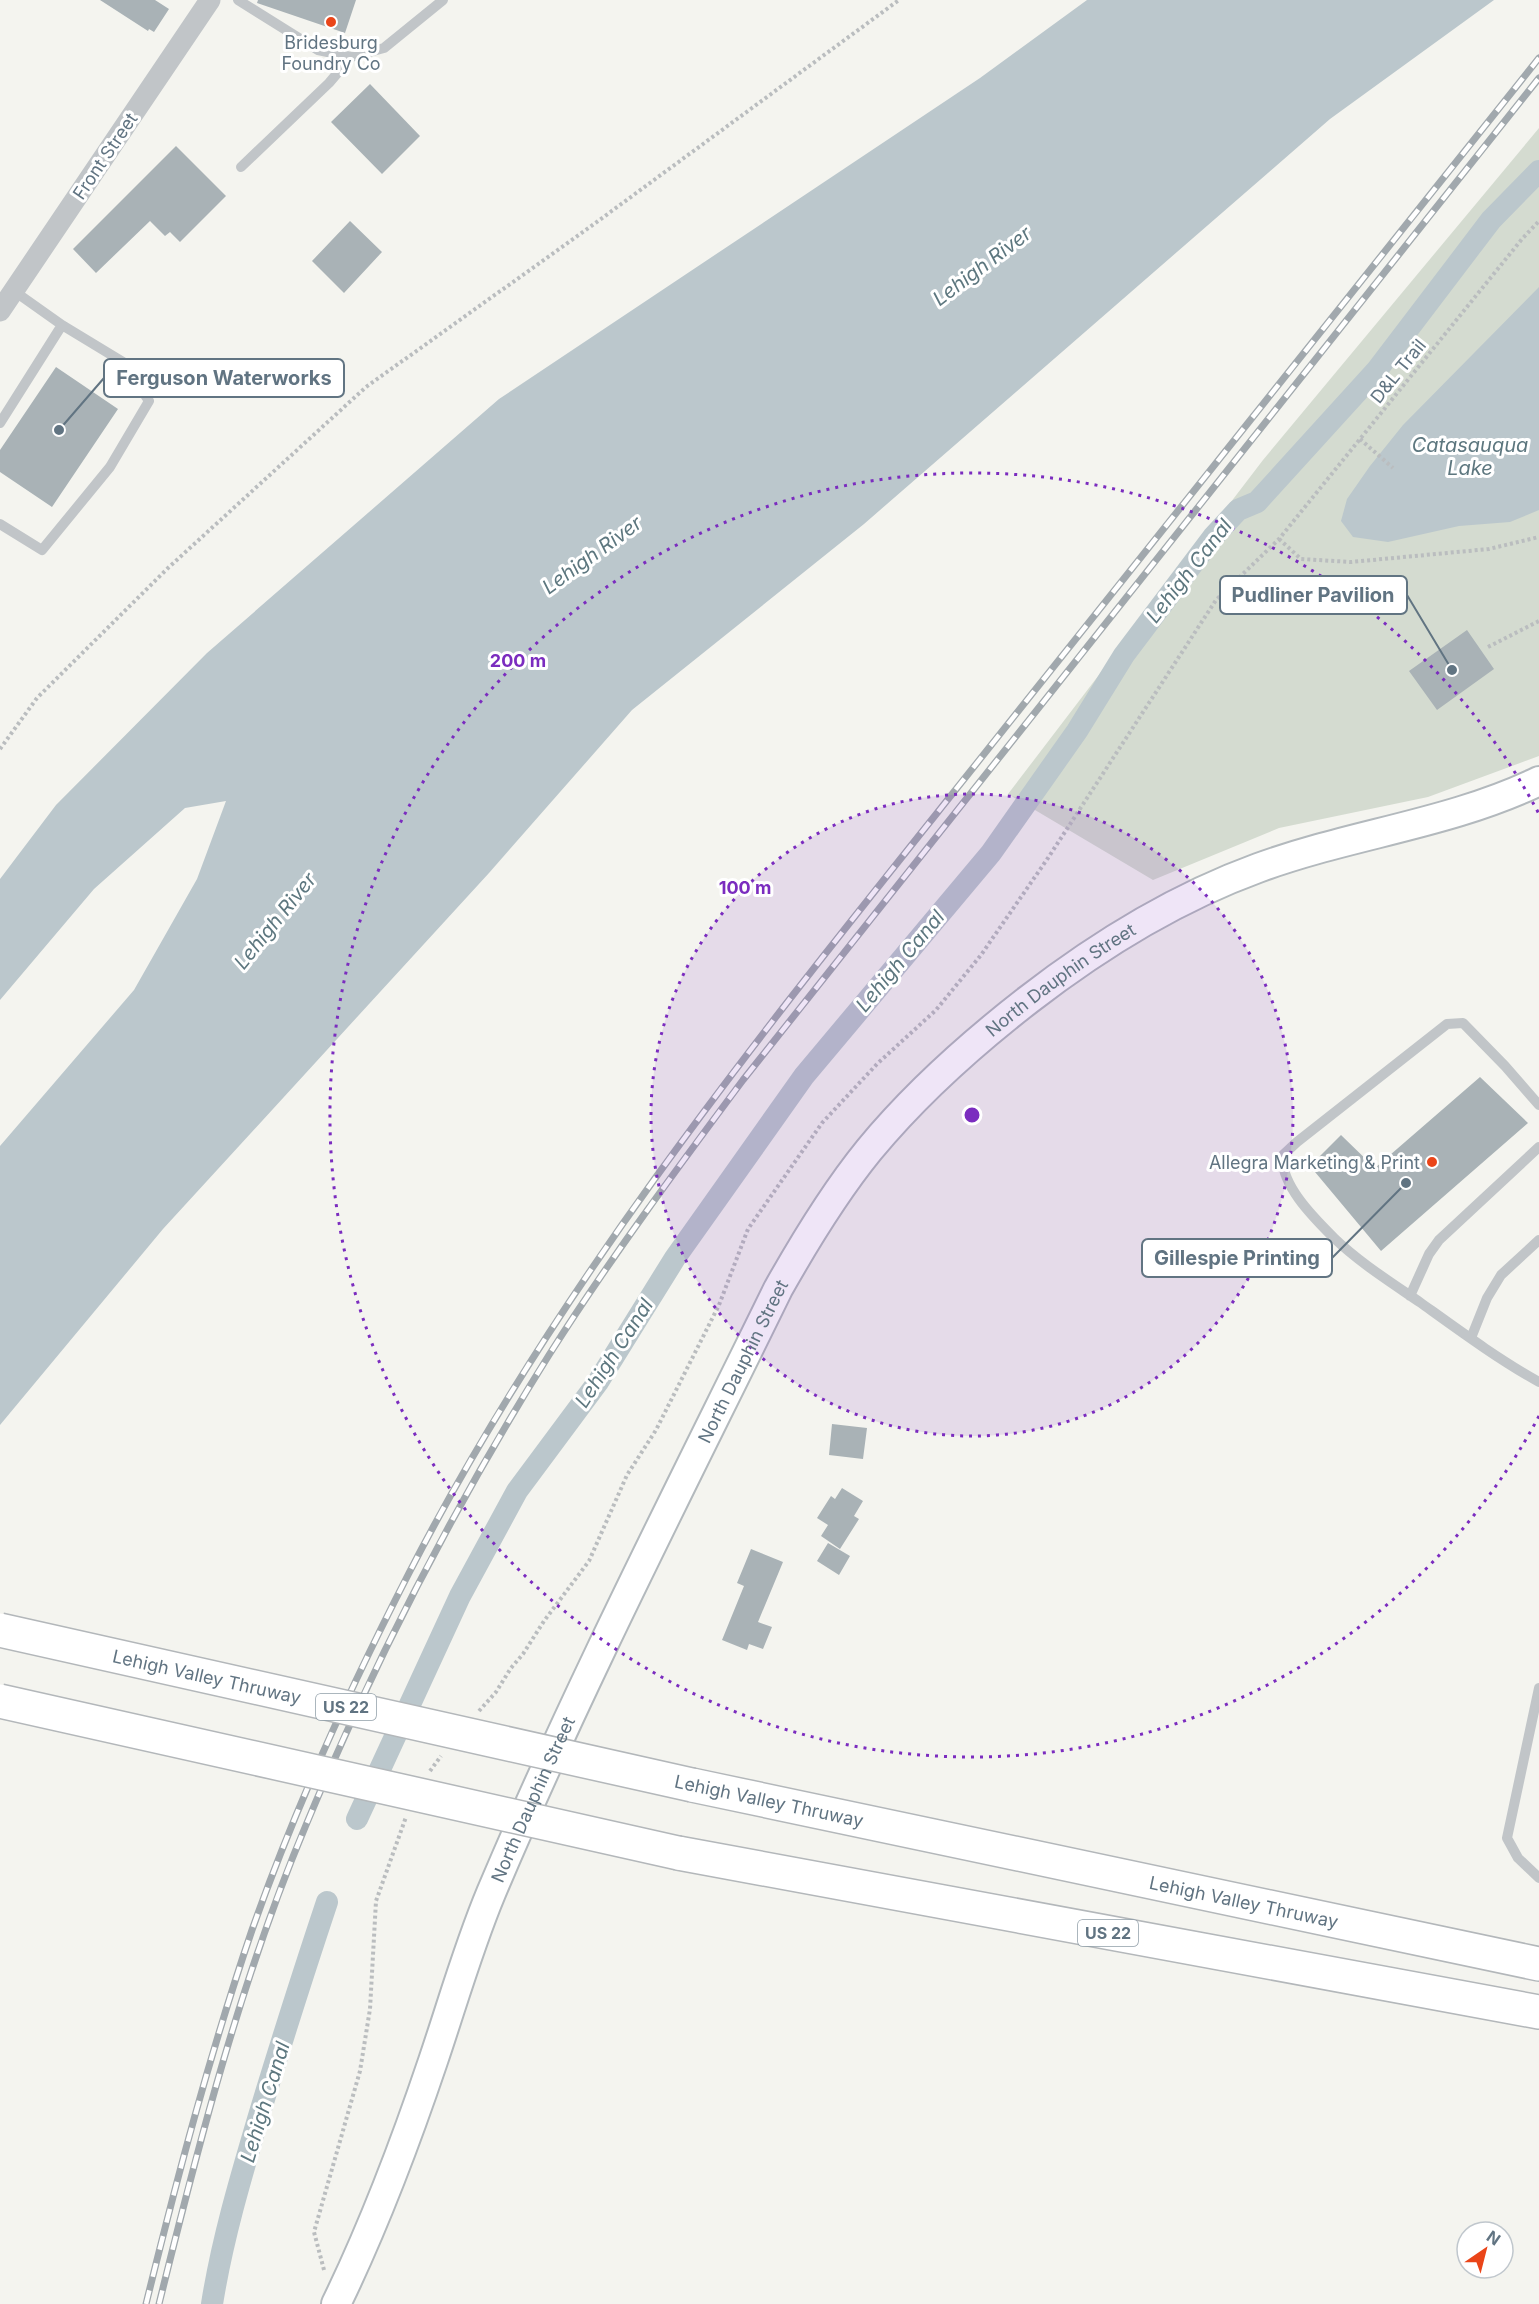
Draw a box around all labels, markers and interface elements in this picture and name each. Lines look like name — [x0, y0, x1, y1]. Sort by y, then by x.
marker: Bridesburg Foundry Co — [324, 15, 338, 29]
place label: Bridesburg Foundry Co — [281, 32, 381, 74]
street label: Front Street — [68, 109, 142, 203]
water label: Lehigh River — [928, 221, 1036, 311]
street label: D&L Trail — [1366, 335, 1430, 407]
callout: Ferguson Waterworks — [104, 359, 344, 397]
text: Ferguson Waterworks — [116, 366, 332, 390]
water label: Catasauqua Lake — [1412, 433, 1528, 480]
water label: Lehigh River — [538, 511, 647, 599]
water label: Lehigh Canal — [1141, 514, 1237, 628]
callout: Pudliner Pavilion — [1220, 576, 1407, 614]
text: Pudliner Pavilion — [1231, 583, 1395, 607]
text: 200 m — [490, 650, 546, 671]
water label: Lehigh River — [229, 868, 321, 974]
text: 100 m — [719, 877, 771, 898]
water label: Lehigh Canal — [851, 905, 949, 1017]
street label: North Dauphin Street — [981, 919, 1139, 1040]
centre of rings — [962, 1105, 982, 1125]
place label: Allegra Marketing & Print — [1209, 1152, 1420, 1173]
marker: Allegra Marketing & Print — [1425, 1155, 1439, 1169]
callout: Gillespie Printing — [1142, 1239, 1332, 1277]
text: Gillespie Printing — [1154, 1246, 1320, 1270]
street label: North Dauphin Street — [693, 1276, 792, 1446]
water label: Lehigh Canal — [570, 1294, 658, 1412]
street label: Lehigh Valley Thruway — [111, 1645, 303, 1708]
road number: US 22 — [316, 1694, 376, 1720]
street label: North Dauphin Street — [486, 1713, 579, 1885]
street label: Lehigh Valley Thruway — [673, 1771, 865, 1831]
street label: Lehigh Valley Thruway — [1147, 1871, 1340, 1932]
road number: US 22 — [1078, 1920, 1138, 1946]
water label: Lehigh Canal — [235, 2039, 295, 2165]
north arrow — [1455, 2220, 1515, 2280]
text: N — [1483, 2226, 1504, 2249]

